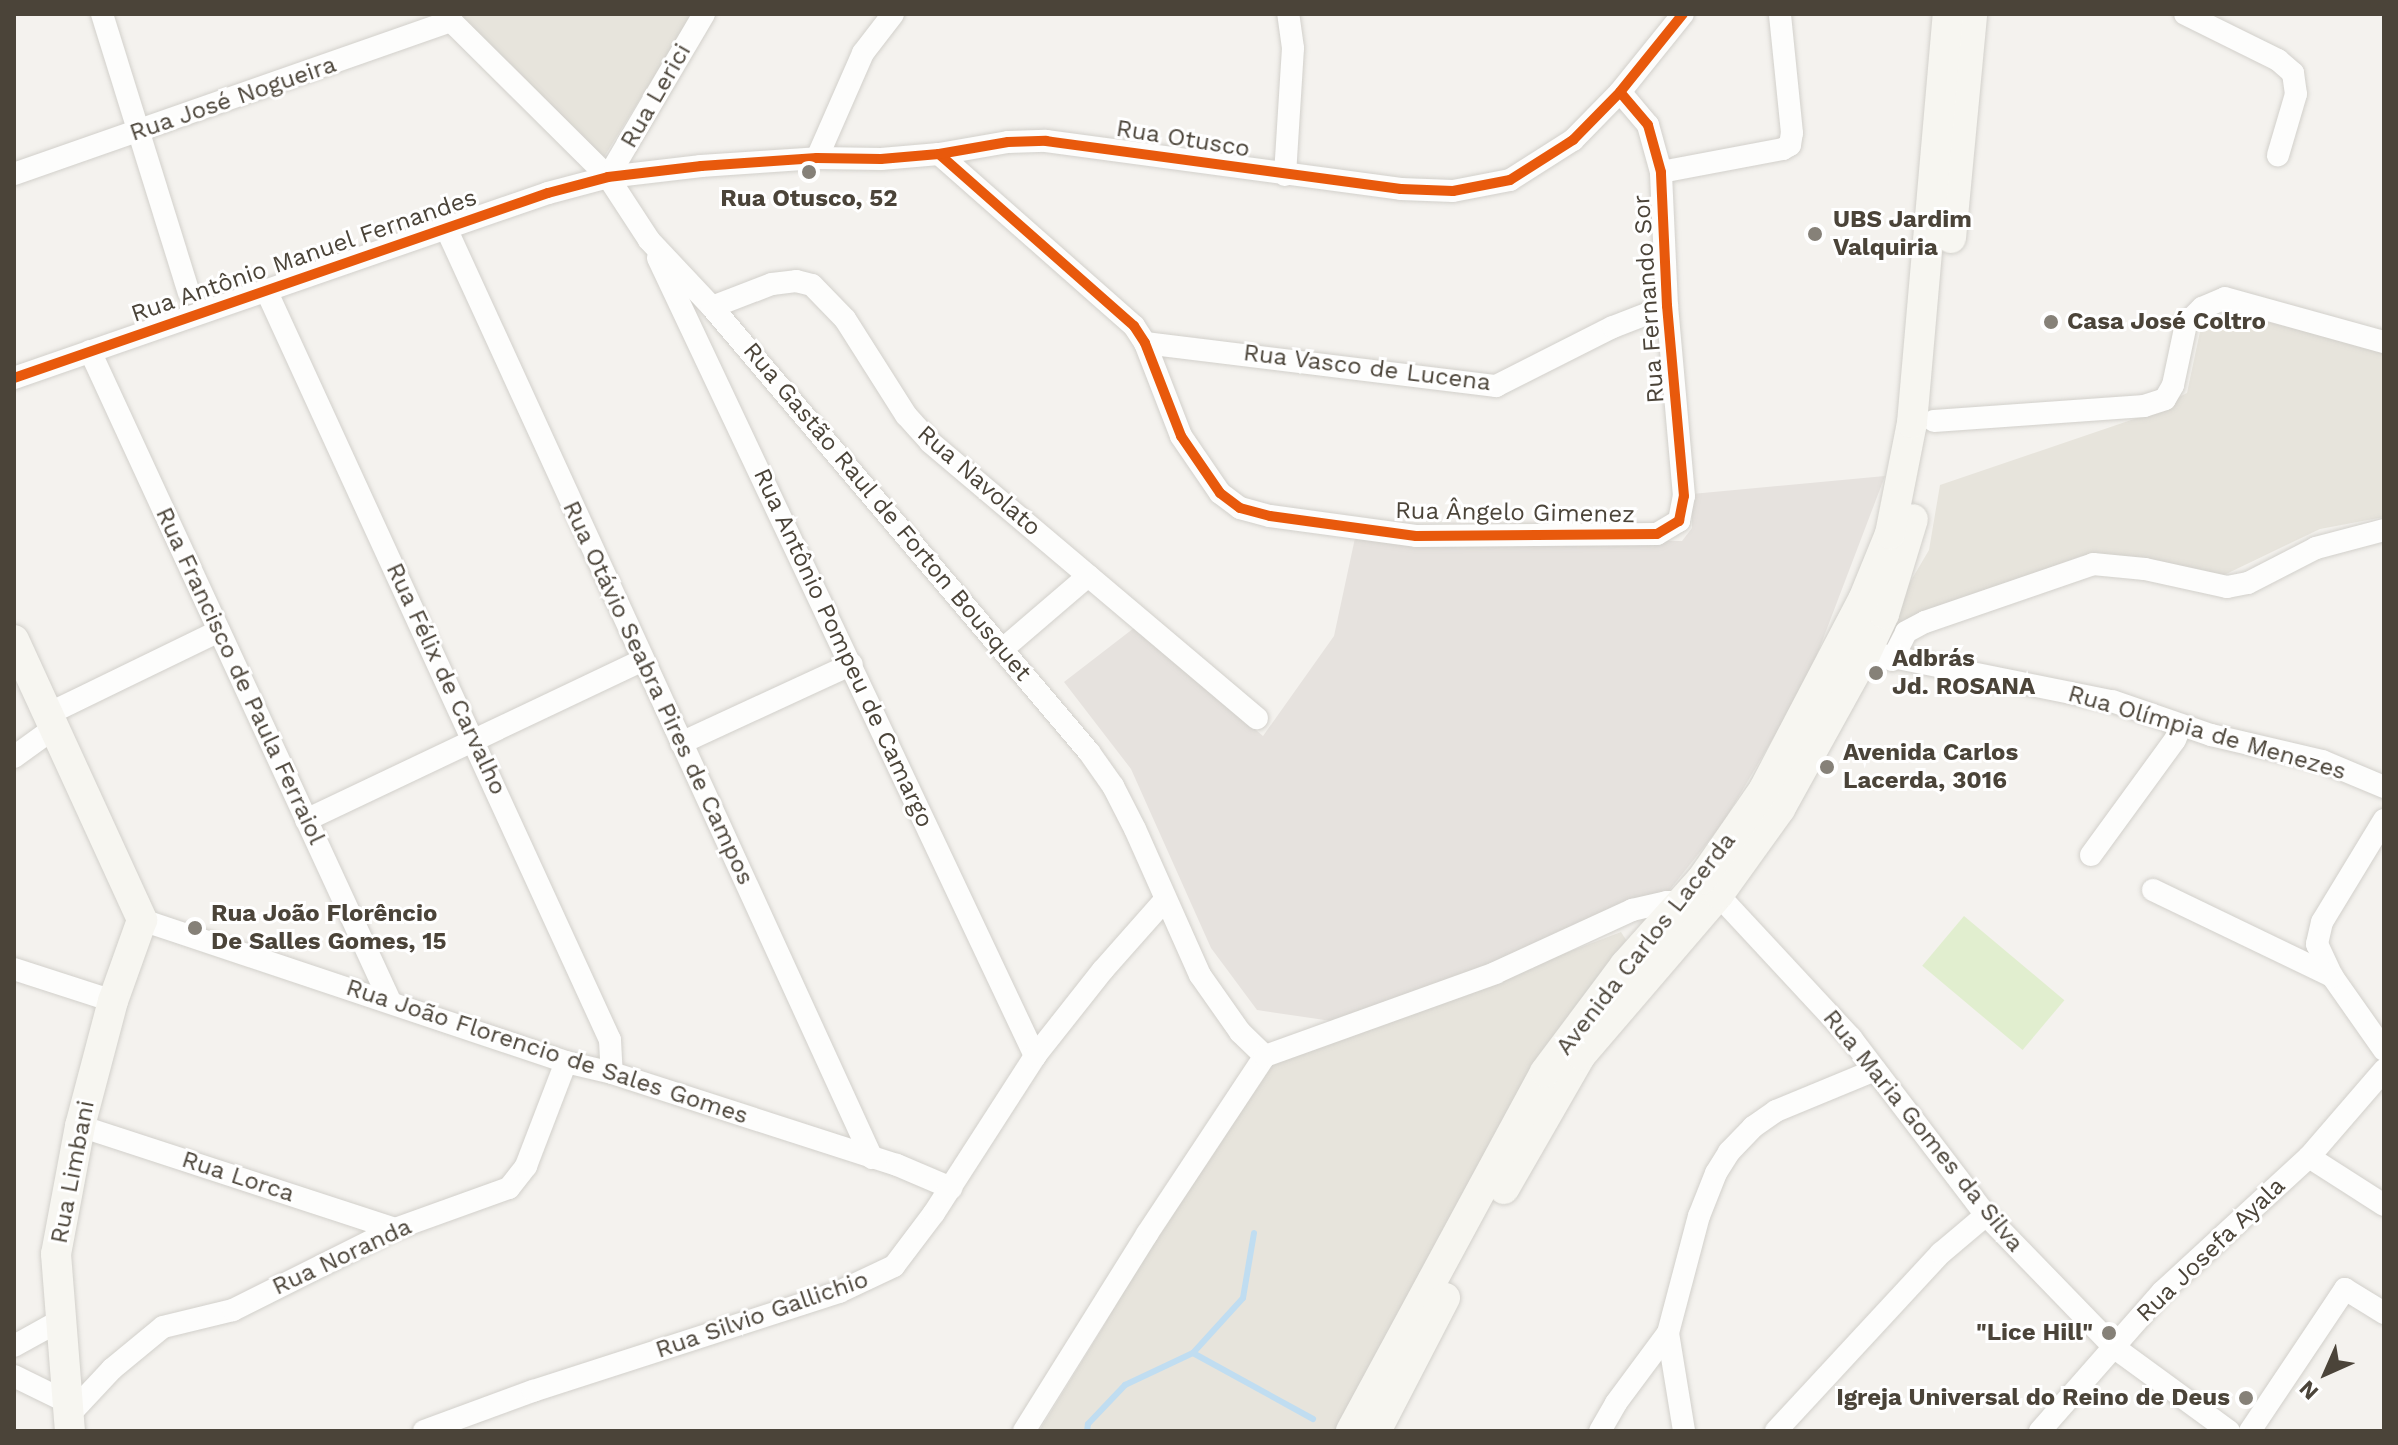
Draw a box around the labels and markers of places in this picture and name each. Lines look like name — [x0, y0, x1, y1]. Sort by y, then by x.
marker: Rua Otusco, 52 — [800, 163, 818, 181]
place label: Rua Otusco, 52 — [720, 185, 898, 213]
place label: UBS Jardim Valquiria — [1833, 206, 1972, 262]
marker: UBS Jardim Valquiria — [1804, 223, 1826, 245]
place label: Casa José Coltro — [2067, 308, 2267, 336]
marker: Casa José Coltro — [2042, 313, 2060, 331]
place label: Adbrás Jd. ROSANA — [1892, 645, 2035, 701]
marker: Adbrás Jd. ROSANA — [1867, 664, 1885, 682]
place label: Avenida Carlos Lacerda, 3016 — [1843, 739, 2018, 795]
marker: Avenida Carlos Lacerda, 3016 — [1818, 758, 1836, 776]
place label: Rua João Florêncio De Salles Gomes, 15 — [211, 900, 447, 956]
marker: Rua João Florêncio De Salles Gomes, 15 — [186, 919, 204, 937]
place label: "Lice Hill" — [1976, 1319, 2093, 1347]
marker: "Lice Hill" — [2100, 1324, 2118, 1342]
place label: Igreja Universal do Reino de Deus — [1836, 1384, 2230, 1412]
marker: Igreja Universal do Reino de Deus — [2237, 1389, 2255, 1407]

